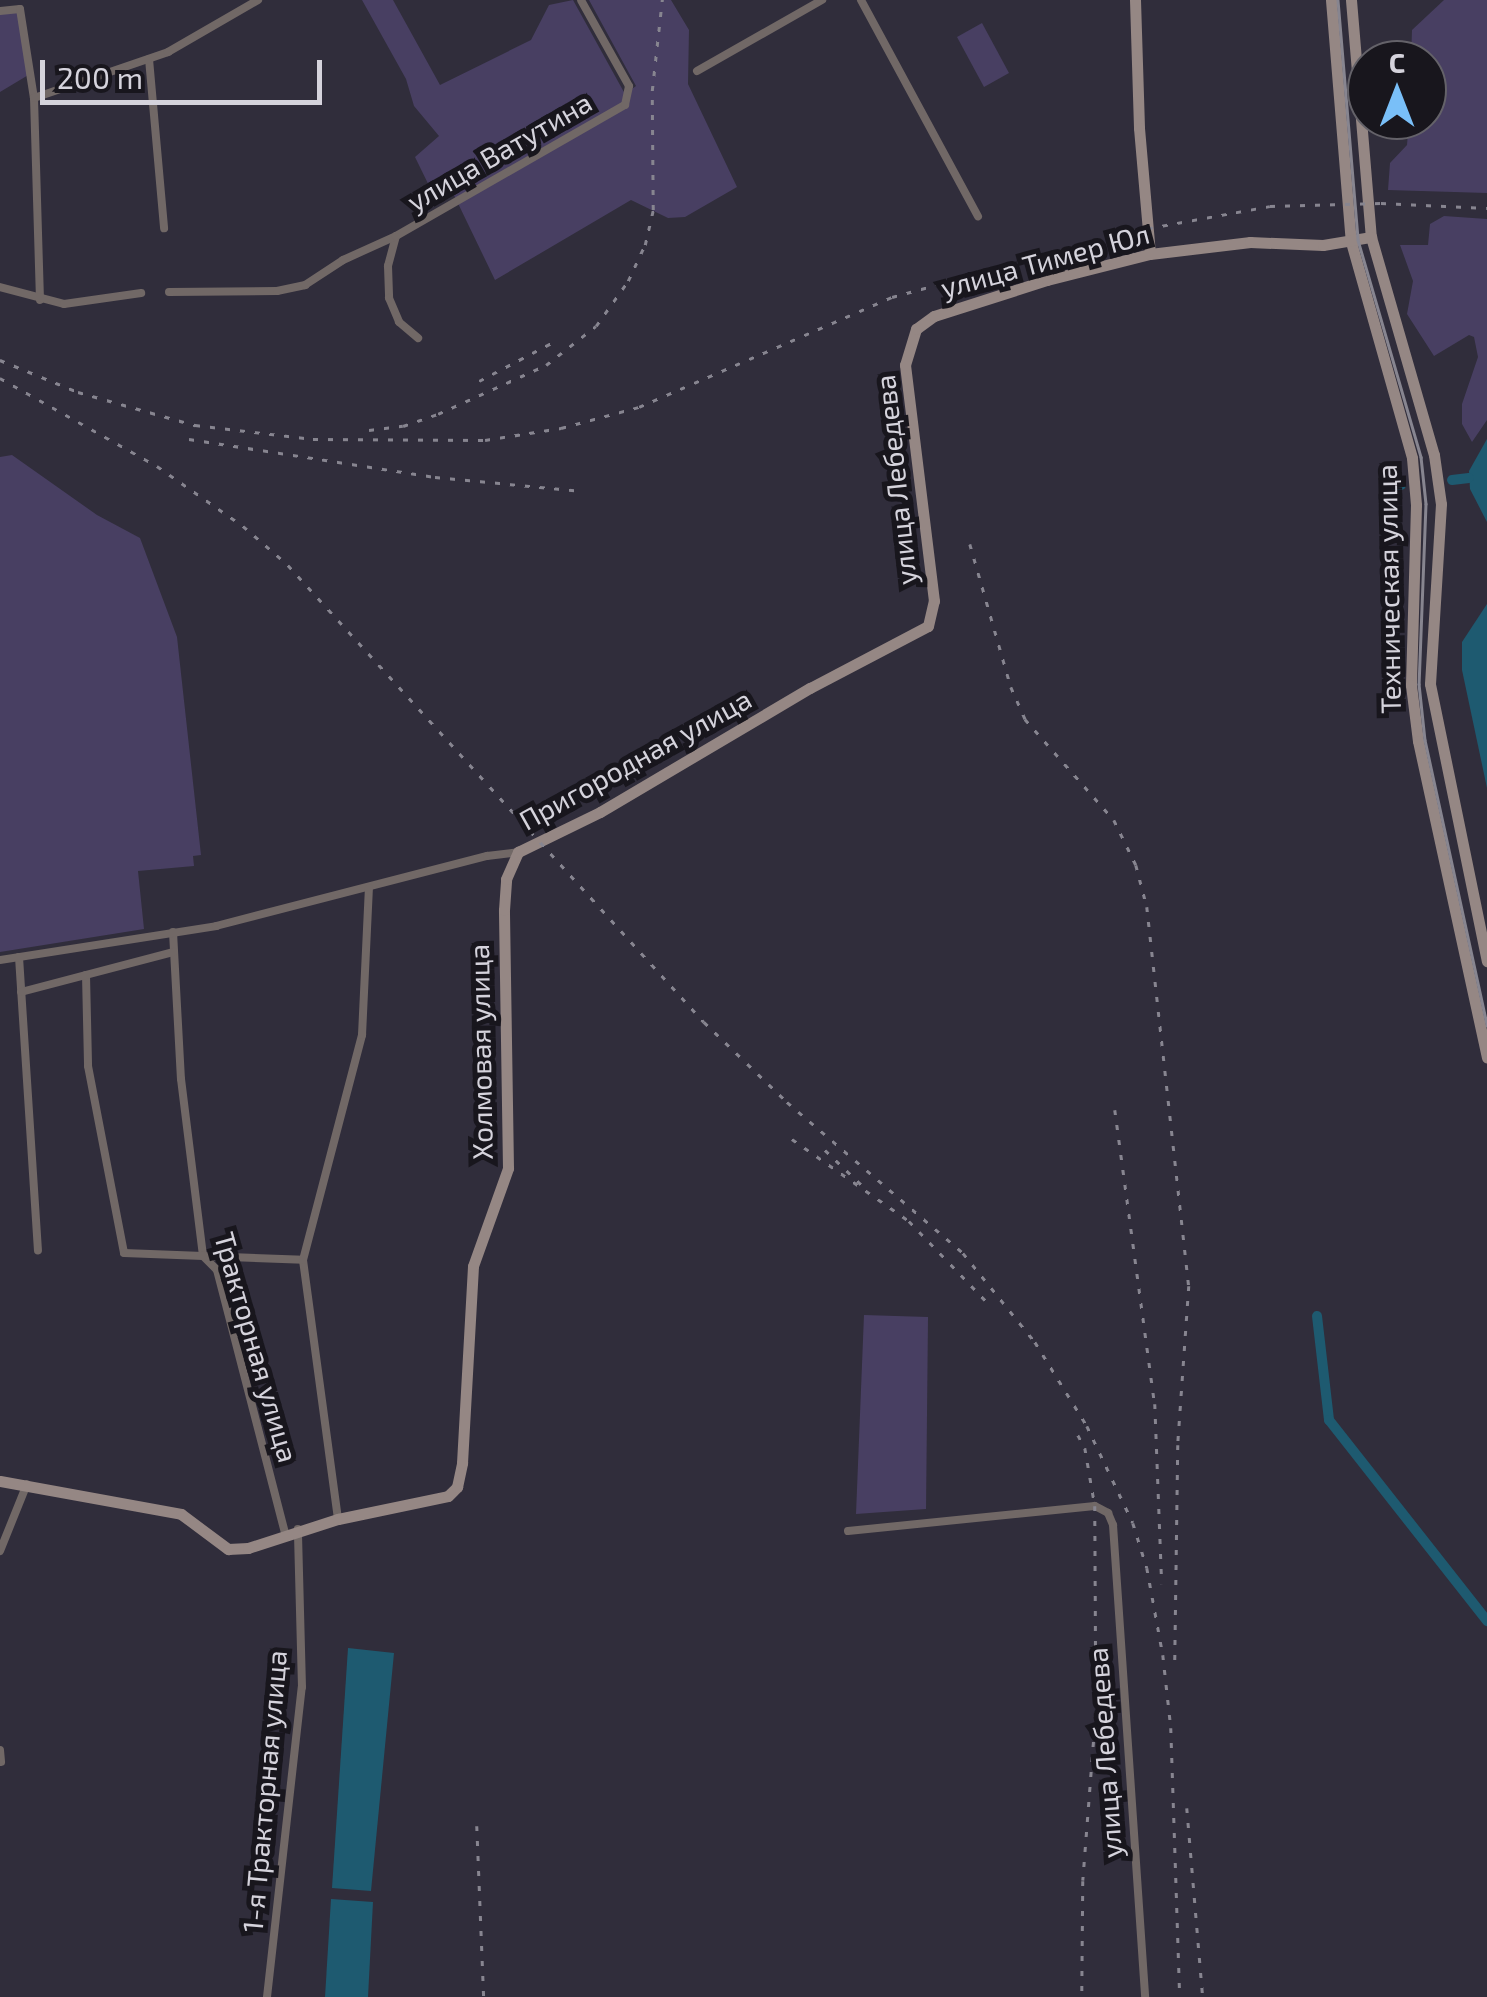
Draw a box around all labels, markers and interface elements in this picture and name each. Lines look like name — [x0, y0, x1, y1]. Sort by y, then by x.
scale bar — [45, 40, 328, 102]
north arrow — [1347, 40, 1447, 140]
text: С — [1389, 45, 1405, 79]
text: 200 m — [57, 59, 143, 95]
street label: улица Ватутина — [401, 85, 597, 217]
street label: улица Тимер Юл — [937, 216, 1153, 304]
street label: улица Лебедева — [867, 373, 923, 587]
street label: Техническая улица — [1369, 464, 1407, 714]
street label: Пригородная улица — [513, 681, 757, 837]
street label: Холмовая улица — [461, 944, 499, 1160]
street label: Тракторная улица — [208, 1228, 306, 1466]
street label: улица Лебедева — [1080, 1646, 1128, 1860]
street label: 1-я Тракторная улица — [235, 1649, 293, 1933]

